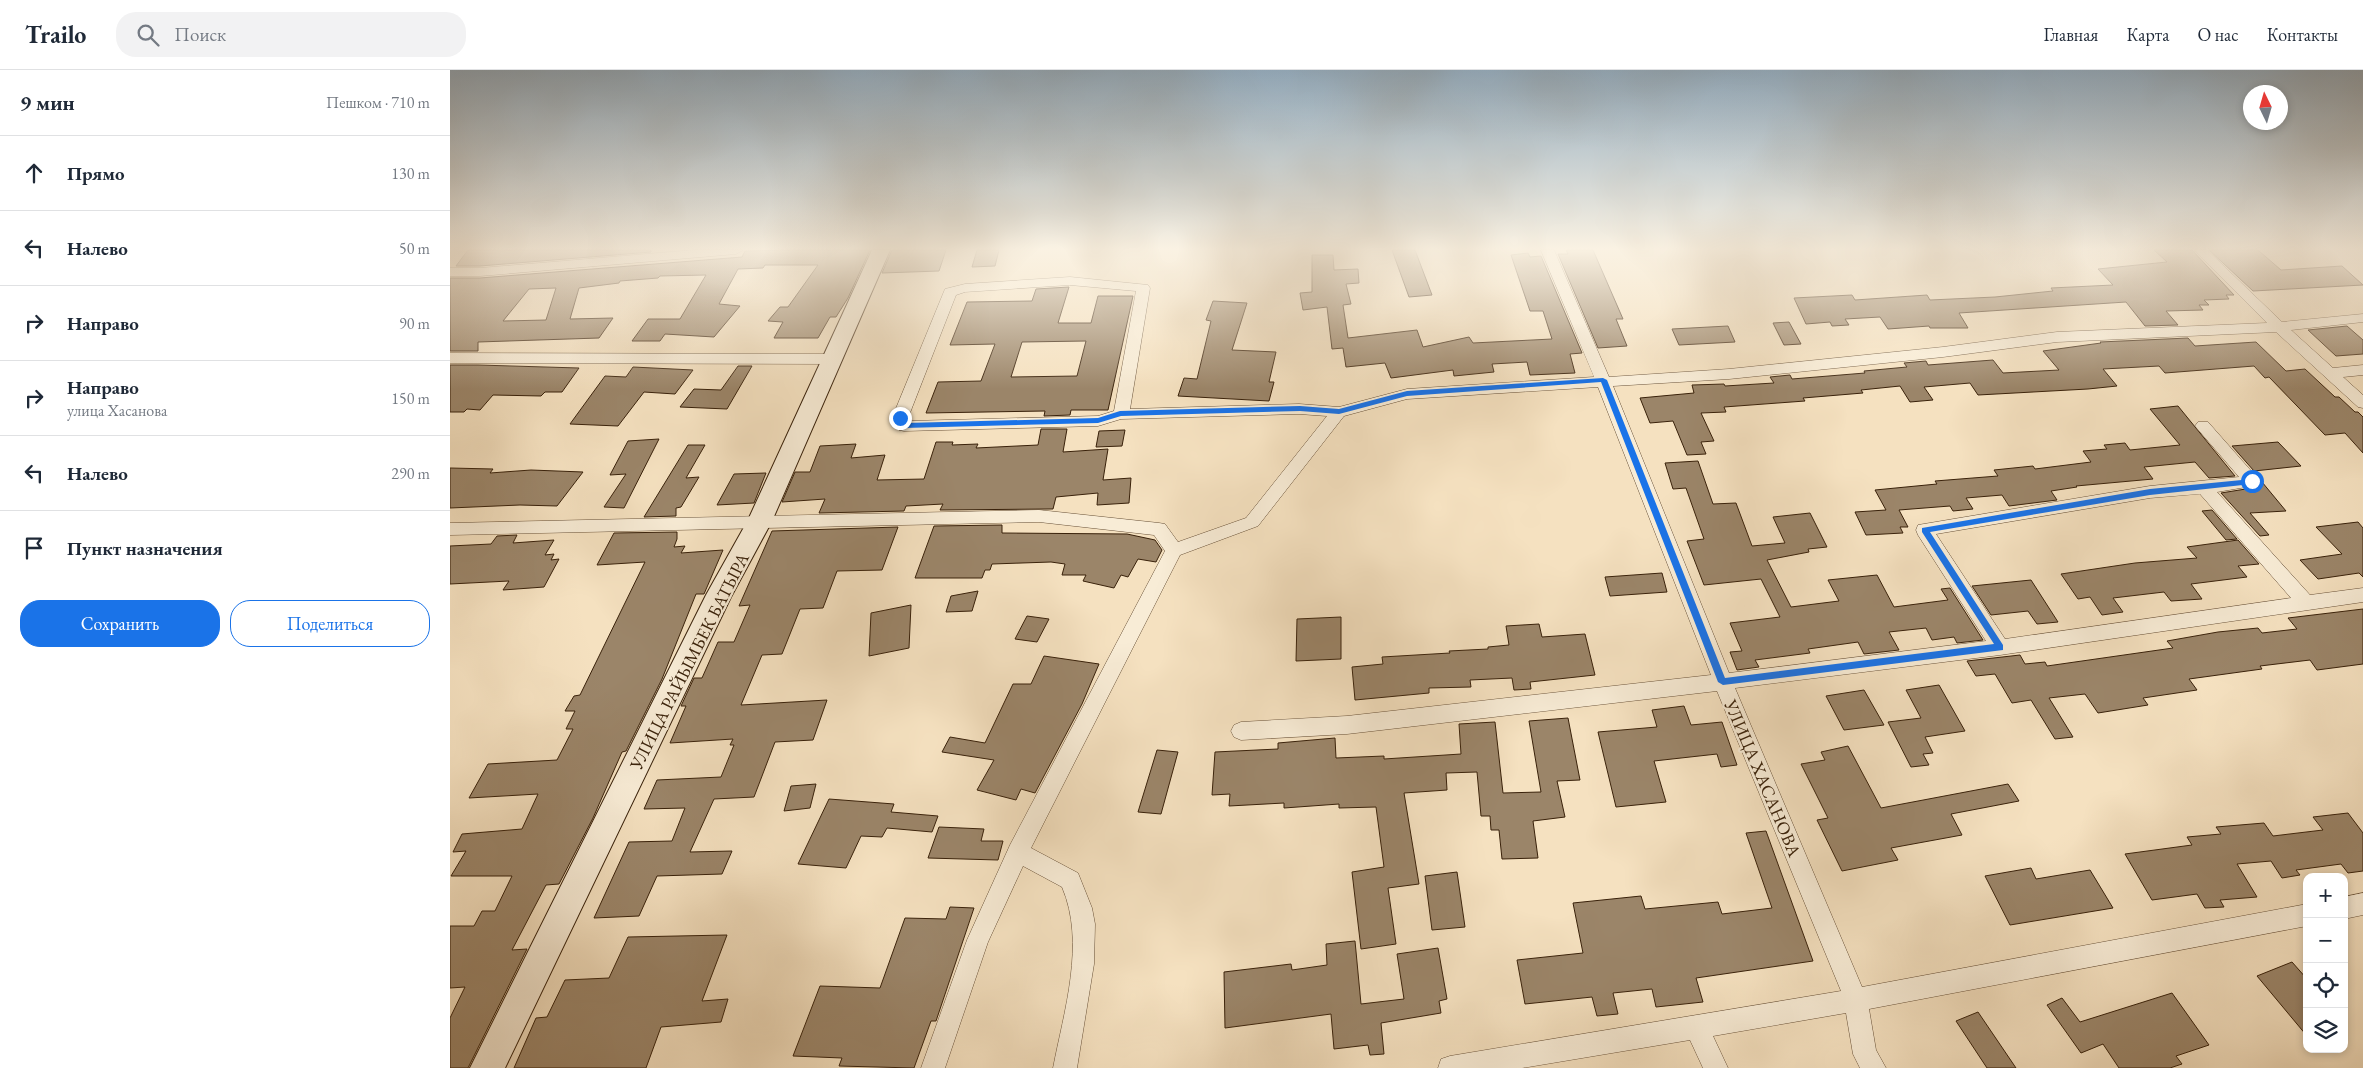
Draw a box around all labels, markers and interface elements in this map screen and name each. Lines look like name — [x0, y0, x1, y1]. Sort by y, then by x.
search box — [116, 12, 466, 57]
text: Trailo — [25, 19, 86, 50]
icon: search — [134, 21, 162, 49]
text: Поиск — [174, 22, 226, 47]
text: Главная — [2044, 23, 2098, 46]
text: Карта — [2126, 23, 2169, 46]
text: О нас — [2197, 23, 2239, 46]
text: Контакты — [2267, 23, 2338, 46]
north arrow — [2243, 85, 2288, 130]
text: 9 мин — [20, 89, 75, 116]
text: Пешком · 710 m — [326, 92, 430, 113]
icon: ahead — [20, 159, 48, 187]
text: Прямо — [67, 161, 125, 186]
text: 130 m — [391, 163, 430, 184]
icon: left — [20, 234, 48, 262]
text: Налево — [67, 236, 128, 261]
text: 50 m — [399, 238, 430, 259]
icon: right — [20, 309, 48, 337]
text: Направо — [67, 311, 139, 336]
text: 90 m — [399, 313, 430, 334]
text: Направо — [67, 375, 139, 400]
icon: right — [20, 384, 48, 412]
text: 150 m — [391, 388, 430, 409]
text: улица Хасанова — [67, 400, 167, 421]
route end — [889, 407, 912, 430]
icon: left — [20, 459, 48, 487]
text: Налево — [67, 461, 128, 486]
text: 290 m — [391, 463, 430, 484]
route start — [2241, 470, 2264, 493]
icon: arrive — [20, 534, 48, 562]
text: Пункт назначения — [67, 536, 223, 561]
street label: УЛИЦА РАЙЫМБЕК БАТЫРА — [624, 548, 754, 774]
button: Сохранить — [20, 600, 220, 647]
button: Поделиться — [230, 600, 430, 647]
street label: УЛИЦА ХАСАНОВА — [1719, 695, 1807, 861]
map controls — [2303, 873, 2348, 1053]
button: + — [2303, 873, 2348, 918]
button: − — [2303, 918, 2348, 963]
button: locate — [2303, 963, 2348, 1008]
button: layers — [2303, 1008, 2348, 1053]

